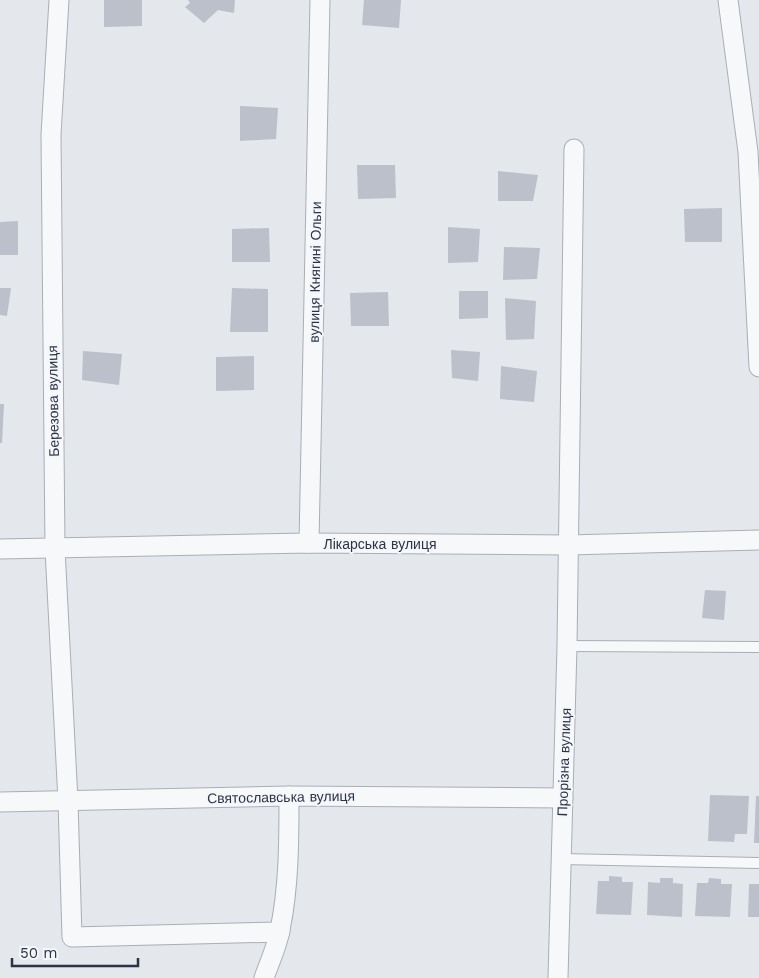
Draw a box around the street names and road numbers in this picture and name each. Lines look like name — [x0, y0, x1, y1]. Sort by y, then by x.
street label: вулиця Княгині Ольги — [306, 201, 324, 343]
street label: Березова вулиця — [44, 345, 62, 457]
street label: Лікарська вулиця — [323, 536, 437, 552]
street label: Прорізна вулиця — [554, 707, 574, 817]
street label: Святославська вулиця — [207, 788, 355, 806]

